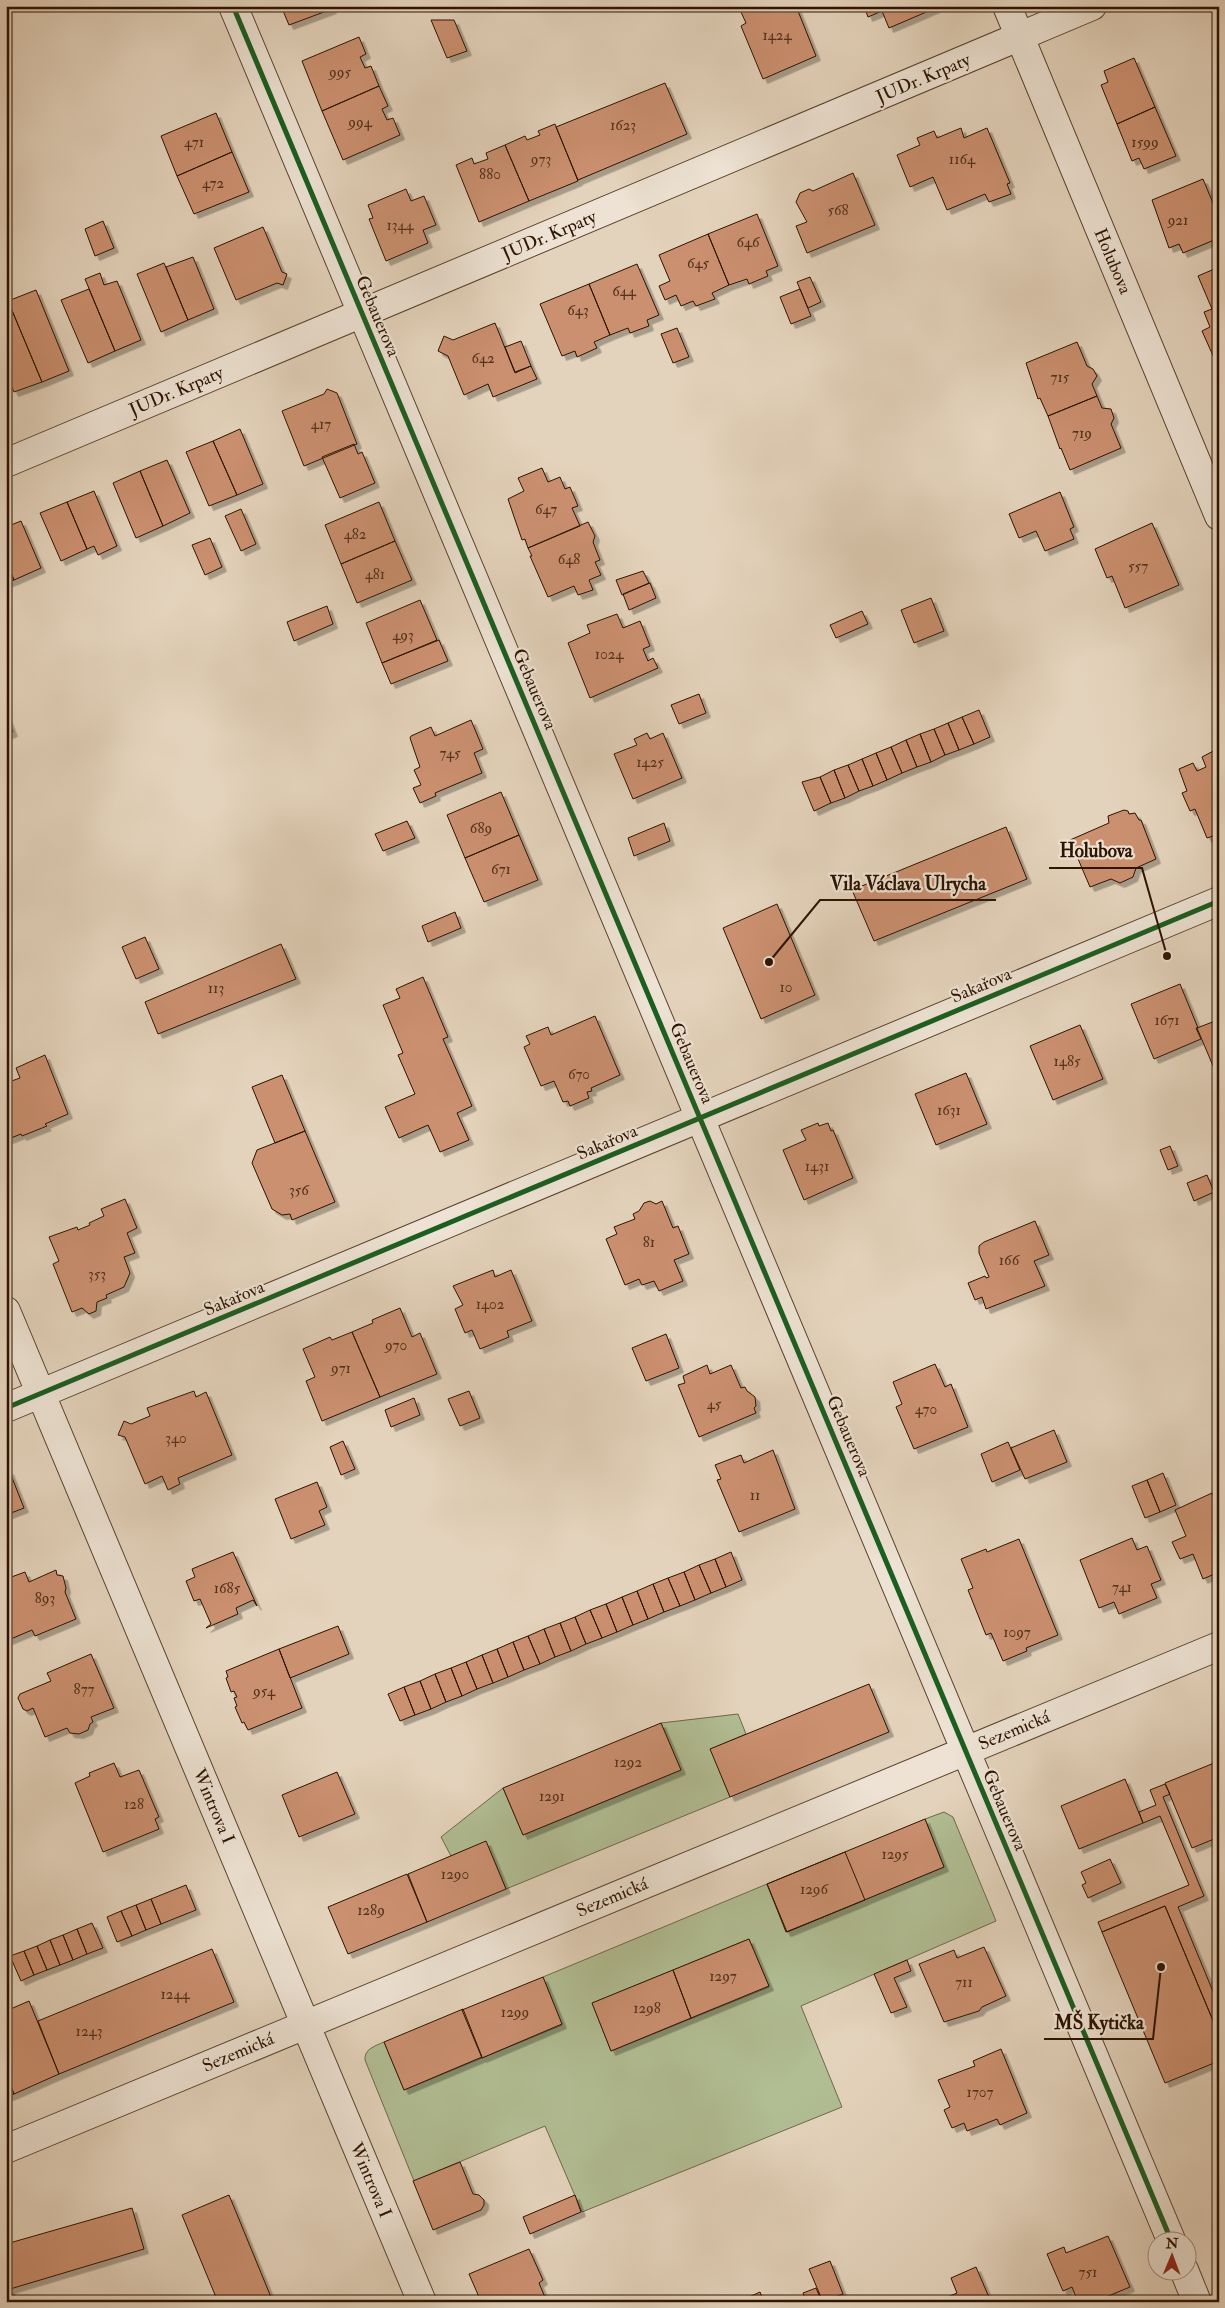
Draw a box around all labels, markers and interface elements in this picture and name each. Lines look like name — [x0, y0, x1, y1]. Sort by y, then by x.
house number: 1424 — [762, 26, 792, 45]
street label: JUDr. Krpaty — [872, 48, 975, 109]
house number: 995 — [328, 63, 351, 82]
house number: 994 — [347, 113, 373, 132]
house number: 1623 — [610, 116, 636, 135]
house number: 471 — [184, 133, 204, 152]
house number: 1599 — [1131, 133, 1159, 152]
house number: 973 — [530, 150, 551, 169]
house number: 1164 — [949, 150, 976, 169]
house number: 880 — [479, 165, 501, 184]
house number: 472 — [202, 174, 225, 193]
house number: 568 — [827, 201, 849, 220]
street label: JUDr. Krpaty — [498, 205, 601, 266]
house number: 921 — [1167, 211, 1188, 230]
house number: 1344 — [386, 216, 415, 235]
street label: Holubova — [1088, 225, 1137, 298]
house number: 646 — [736, 233, 761, 252]
house number: 645 — [687, 254, 710, 273]
street label: Gebauerova — [350, 272, 405, 361]
house number: 644 — [612, 282, 637, 301]
house number: 643 — [567, 301, 589, 320]
house number: 642 — [471, 349, 495, 368]
street label: JUDr. Krpaty — [125, 361, 228, 422]
house number: 715 — [1051, 368, 1070, 387]
house number: 417 — [311, 415, 331, 434]
house number: 719 — [1072, 424, 1092, 443]
house number: 647 — [535, 500, 557, 519]
house number: 482 — [344, 525, 367, 544]
house number: 648 — [558, 550, 580, 569]
house number: 557 — [1128, 557, 1148, 576]
house number: 481 — [365, 565, 385, 584]
house number: 493 — [392, 626, 414, 645]
street label: Gebauerova — [507, 645, 562, 734]
house number: 1024 — [595, 645, 624, 664]
house number: 745 — [439, 744, 461, 763]
house number: 1425 — [636, 753, 664, 772]
house number: 689 — [470, 819, 492, 838]
callout: Holubova — [1049, 834, 1142, 868]
text: Holubova — [1059, 839, 1134, 863]
house number: 671 — [491, 860, 511, 879]
callout: Vila Václava Ulrycha — [820, 866, 996, 900]
text: Vila Václava Ulrycha — [829, 872, 987, 897]
street label: Sakařova — [947, 962, 1015, 1008]
house number: 10 — [780, 978, 792, 997]
house number: 113 — [208, 979, 224, 998]
house number: 1671 — [1154, 1011, 1180, 1030]
street label: Gebauerova — [664, 1019, 719, 1108]
house number: 1485 — [1053, 1052, 1081, 1071]
house number: 670 — [568, 1065, 590, 1084]
house number: 1631 — [937, 1101, 961, 1120]
street label: Sakařova — [573, 1119, 641, 1165]
house number: 1431 — [805, 1157, 829, 1176]
house number: 356 — [289, 1181, 310, 1200]
house number: 81 — [643, 1233, 655, 1252]
house number: 166 — [999, 1251, 1021, 1270]
house number: 353 — [88, 1265, 106, 1284]
street label: Sakařova — [200, 1275, 268, 1321]
house number: 1402 — [476, 1295, 505, 1314]
house number: 970 — [384, 1336, 407, 1355]
house number: 971 — [330, 1359, 351, 1378]
street label: Gebauerova — [821, 1392, 876, 1481]
house number: 45 — [707, 1395, 722, 1414]
house number: 470 — [915, 1400, 937, 1419]
house number: 340 — [165, 1429, 187, 1448]
house number: 11 — [750, 1486, 760, 1505]
house number: 741 — [1112, 1578, 1132, 1597]
house number: 1685 — [214, 1579, 241, 1598]
house number: 893 — [35, 1589, 55, 1608]
house number: 1097 — [1003, 1623, 1031, 1642]
house number: 877 — [74, 1680, 95, 1699]
house number: 954 — [252, 1682, 276, 1701]
street label: Sezemická — [975, 1705, 1054, 1756]
house number: 1292 — [614, 1753, 643, 1772]
street label: Wintrova I — [187, 1764, 240, 1847]
street label: Gebauerova — [977, 1766, 1032, 1855]
house number: 1291 — [539, 1787, 565, 1806]
house number: 128 — [124, 1795, 144, 1814]
house number: 1295 — [881, 1845, 909, 1864]
house number: 1290 — [441, 1865, 469, 1884]
street label: Sezemická — [573, 1872, 652, 1923]
house number: 1296 — [800, 1880, 830, 1899]
house number: 1289 — [357, 1901, 385, 1920]
house number: 1297 — [709, 1967, 737, 1986]
house number: 711 — [955, 1973, 973, 1992]
house number: 1244 — [160, 1985, 190, 2004]
house number: 1298 — [633, 1999, 661, 2018]
house number: 1299 — [501, 2003, 529, 2022]
callout: MŠ Kytička — [1044, 2005, 1153, 2039]
text: MŠ Kytička — [1053, 2009, 1145, 2036]
house number: 1243 — [76, 2022, 102, 2041]
street label: Sezemická — [199, 2027, 278, 2078]
house number: 1707 — [967, 2083, 993, 2102]
street label: Wintrova I — [344, 2138, 397, 2221]
north arrow — [1148, 2230, 1198, 2280]
text: N — [1165, 2235, 1179, 2252]
house number: 751 — [1079, 2263, 1097, 2282]

